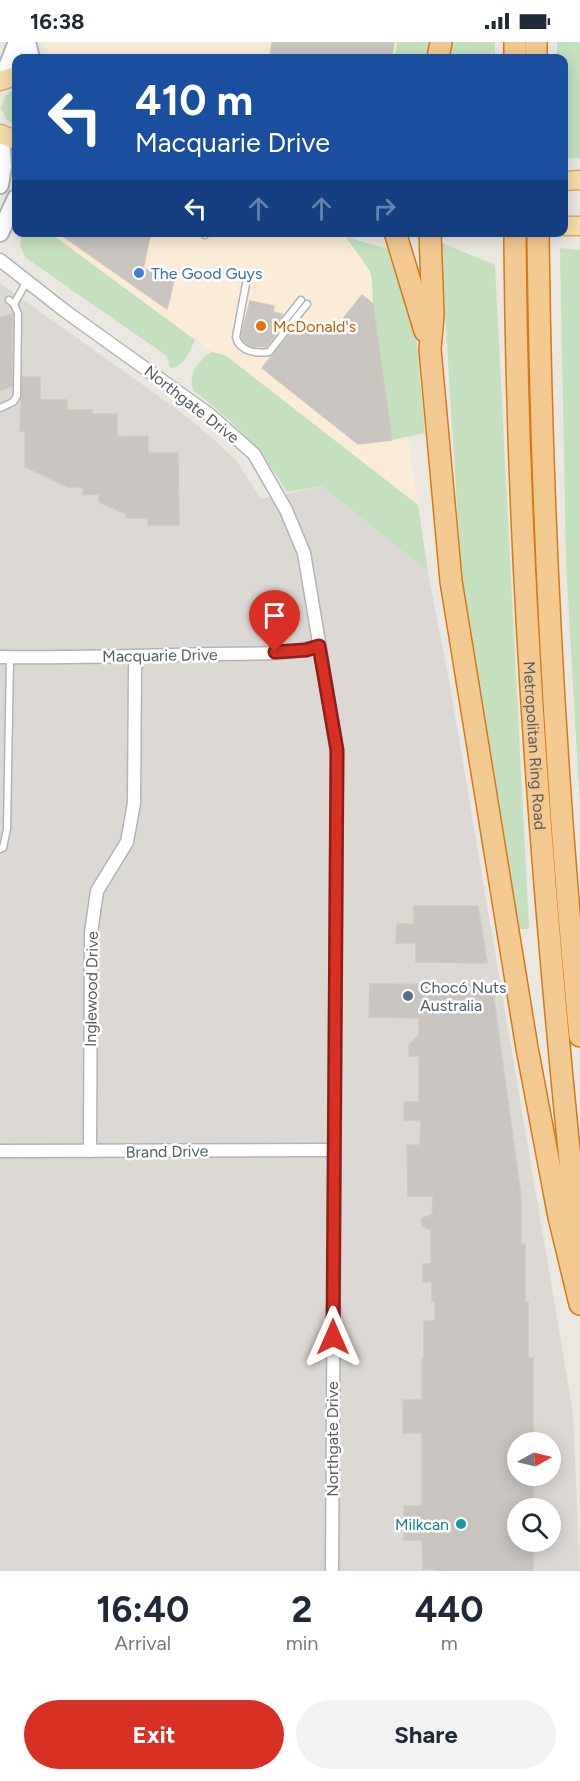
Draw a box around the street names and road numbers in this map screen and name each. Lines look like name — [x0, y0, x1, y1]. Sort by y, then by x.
street label: Northgate Drive — [140, 361, 243, 448]
street label: Macquarie Drive — [102, 645, 218, 666]
street label: Metropolitan Ring Road — [519, 661, 550, 831]
street label: Inglewood Drive — [81, 931, 102, 1047]
street label: Brand Drive — [126, 1141, 209, 1162]
street label: Northgate Drive — [323, 1381, 342, 1497]

